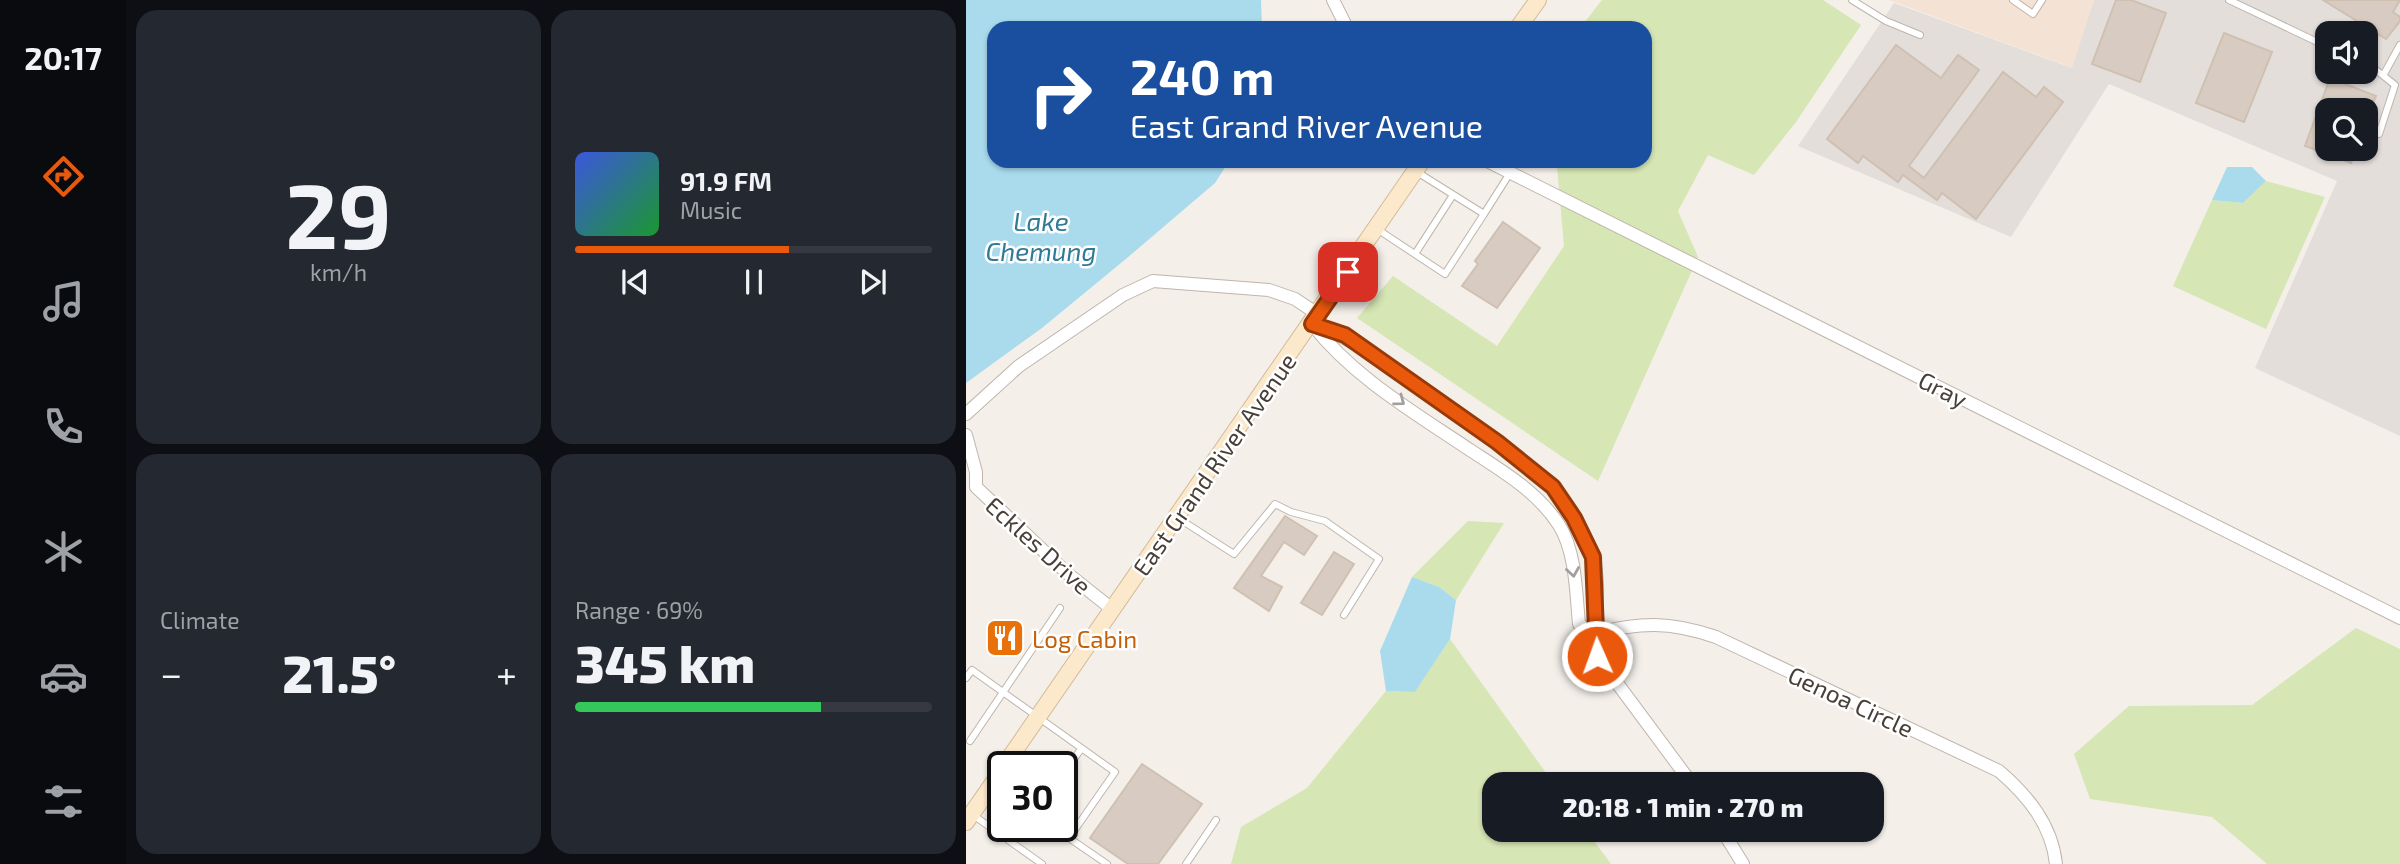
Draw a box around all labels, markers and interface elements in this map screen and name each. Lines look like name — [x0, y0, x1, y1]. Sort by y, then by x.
map controls — [2315, 21, 2378, 161]
button: sound — [2315, 21, 2378, 84]
text: 20:17 — [24, 38, 102, 76]
text: 240 m — [1130, 46, 1274, 105]
icon: right — [1015, 49, 1106, 140]
button: search — [2315, 98, 2378, 161]
text: East Grand River Avenue — [1130, 106, 1483, 144]
icon: directions — [39, 152, 88, 201]
text: 29 — [285, 158, 392, 267]
text: 91.9 FM — [680, 165, 772, 196]
text: Music — [680, 196, 742, 224]
water label: Lake Chemung — [985, 205, 1097, 266]
pin — [1318, 242, 1378, 302]
icon: arrive — [1329, 253, 1367, 291]
text: km/h — [310, 258, 367, 286]
icon: previous — [616, 263, 654, 301]
icon: pause — [735, 263, 773, 301]
icon: next — [854, 263, 892, 301]
icon: music — [39, 277, 88, 326]
street label: East Grand River Avenue — [1126, 347, 1302, 581]
street label: Gray — [1914, 365, 1972, 414]
one-way arrow — [1392, 393, 1405, 405]
icon: phone — [39, 402, 88, 451]
street label: Eckles Drive — [980, 490, 1098, 600]
icon: climate — [39, 527, 88, 576]
one-way arrow — [1565, 566, 1580, 578]
text: Range · 69% — [575, 596, 703, 624]
text: Climate — [160, 606, 240, 634]
restaurant icon: Log Cabin — [984, 617, 1026, 659]
position arrow — [1560, 619, 1634, 693]
place label: Log Cabin — [1032, 624, 1137, 653]
text: 345 km — [575, 631, 755, 693]
text: 21.5° — [282, 641, 396, 703]
text: − — [160, 650, 182, 696]
text: + — [496, 650, 517, 696]
icon: car — [39, 652, 88, 701]
street label: Genoa Circle — [1784, 659, 1918, 743]
speed limit sign: 30 — [987, 751, 1078, 842]
icon: filters — [39, 777, 88, 826]
text: 20:18 · 1 min · 270 m — [1562, 791, 1804, 822]

